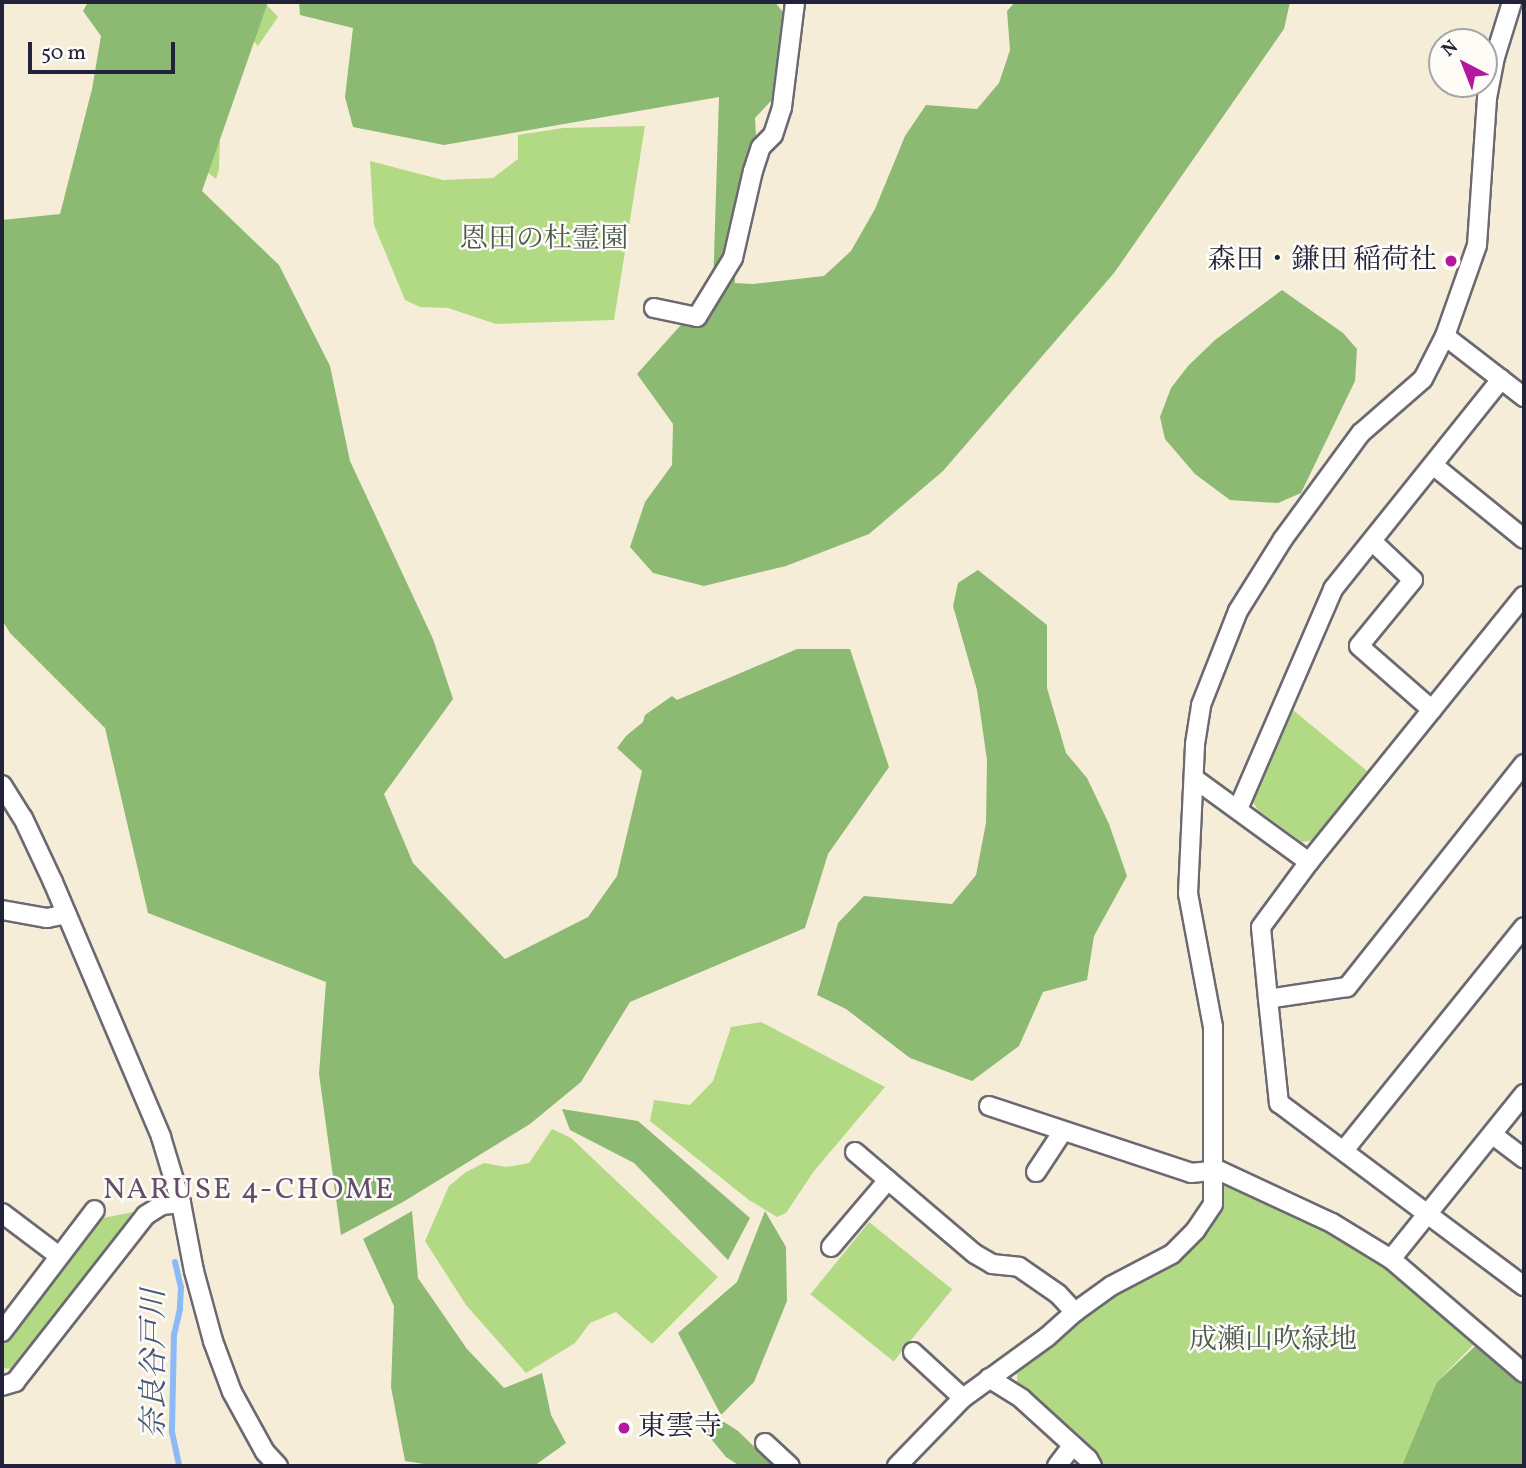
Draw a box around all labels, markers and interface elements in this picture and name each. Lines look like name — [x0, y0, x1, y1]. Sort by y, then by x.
scale bar — [32, 28, 178, 72]
north arrow — [1428, 28, 1498, 98]
text: N — [1436, 35, 1464, 63]
text: 50 m — [41, 39, 86, 68]
park label: 恩田の杜霊園 — [460, 223, 628, 257]
place label: 森田・鎌田 稲荷社 — [1207, 244, 1437, 278]
marker: 森田・鎌田 稲荷社 — [1443, 253, 1459, 269]
district label: NARUSE 4-CHOME — [105, 1172, 393, 1208]
water label: 奈良谷戸川 — [137, 1289, 173, 1439]
park label: 成瀬山吹緑地 — [1189, 1324, 1357, 1358]
place label: 東雲寺 — [638, 1411, 722, 1445]
marker: 東雲寺 — [616, 1420, 632, 1436]

